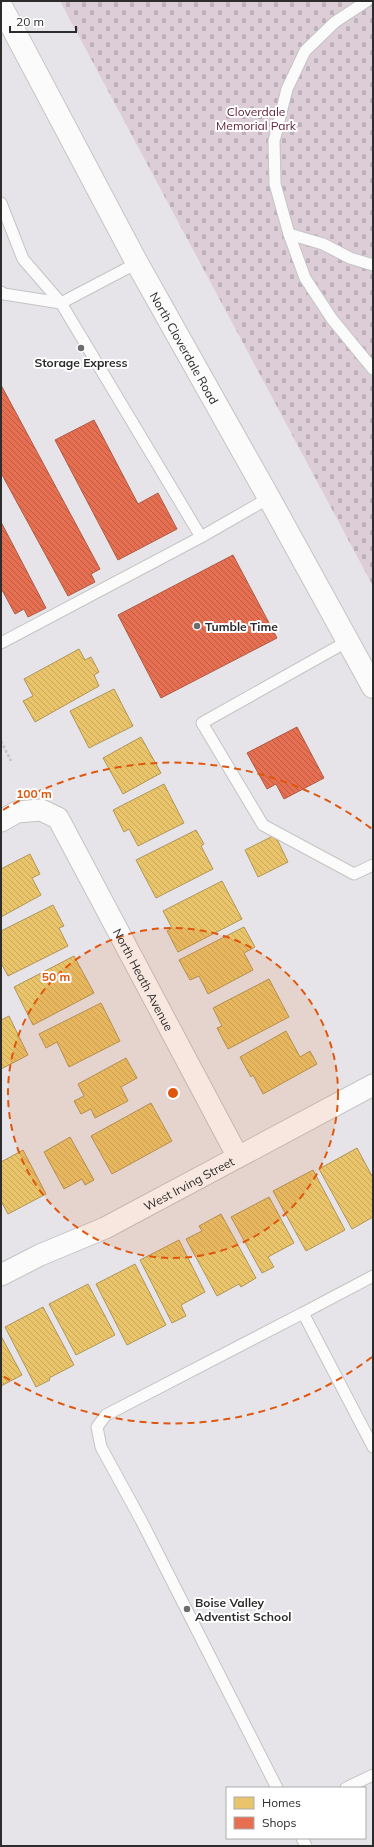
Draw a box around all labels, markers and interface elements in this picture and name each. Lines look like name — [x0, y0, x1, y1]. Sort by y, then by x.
scale bar — [10, 8, 76, 34]
text: 20 m — [16, 14, 44, 29]
park label: Cloverdale Memorial Park — [216, 104, 297, 133]
street label: North Cloverdale Road — [147, 289, 222, 406]
marker: Storage Express — [76, 343, 86, 353]
place label: Storage Express — [34, 355, 128, 370]
place label: Tumble Time — [205, 619, 278, 634]
marker: Tumble Time — [192, 621, 202, 631]
text: 100 m — [16, 786, 52, 801]
street label: North Heath Avenue — [110, 926, 177, 1033]
text: 50 m — [42, 969, 70, 984]
centre of rings — [166, 1086, 180, 1100]
street label: West Irving Street — [141, 1153, 236, 1214]
place label: Boise Valley Adventist School — [195, 1595, 291, 1624]
marker: Boise Valley Adventist School — [182, 1604, 192, 1614]
legend — [226, 1787, 366, 1839]
text: Homes — [262, 1795, 301, 1810]
text: Shops — [262, 1815, 297, 1830]

